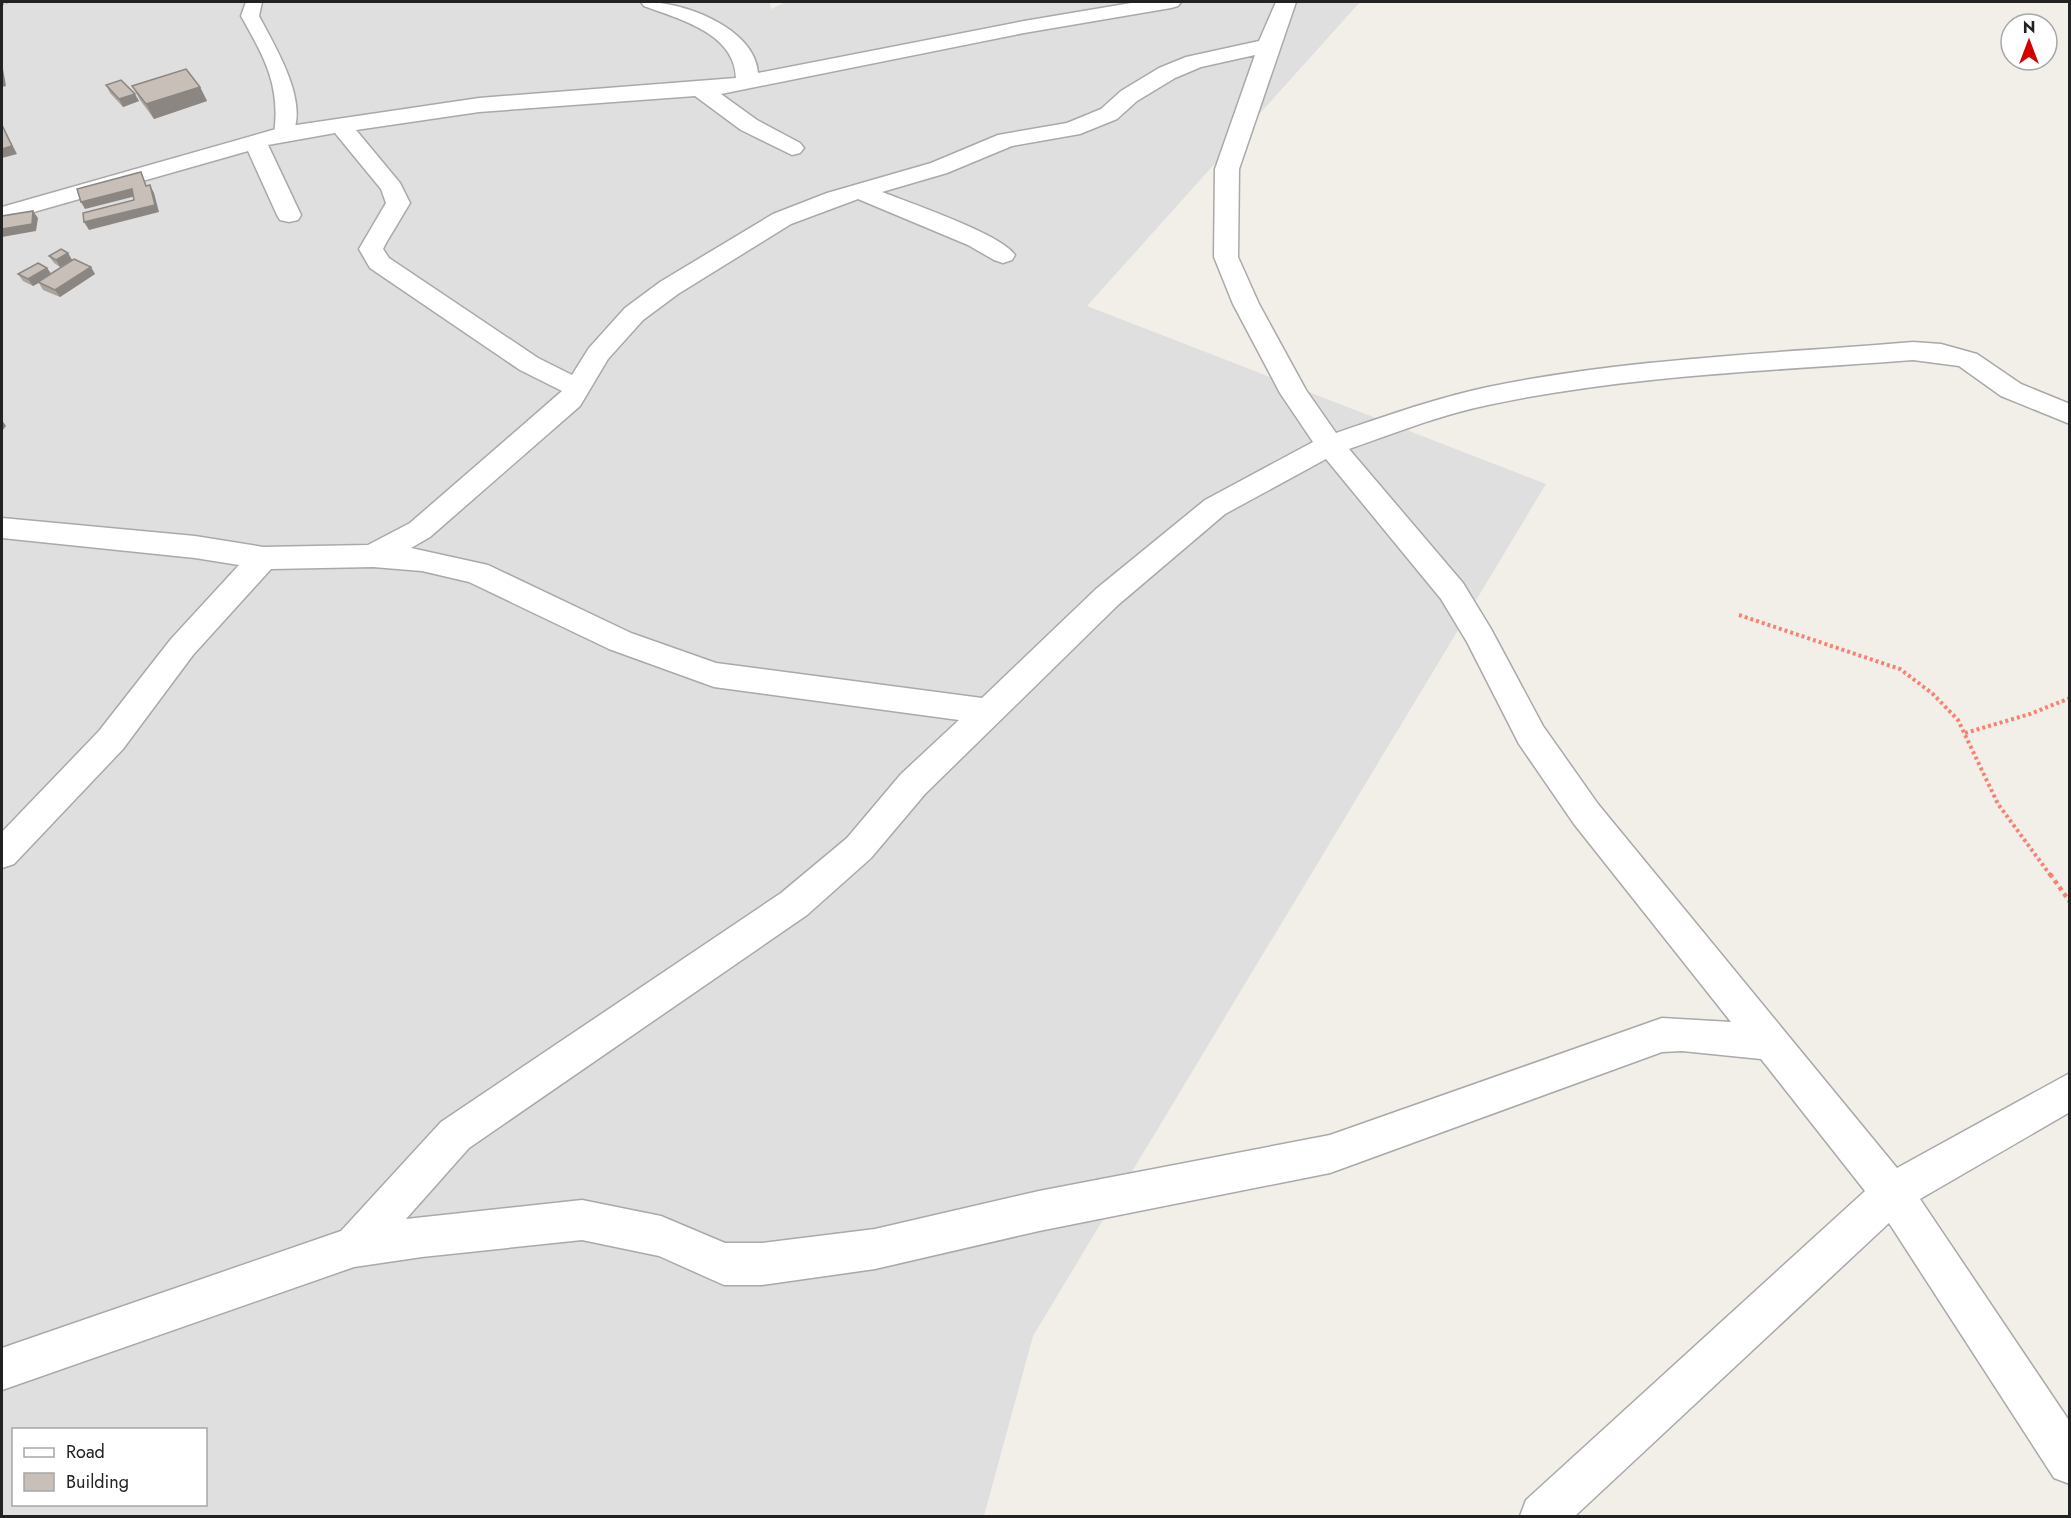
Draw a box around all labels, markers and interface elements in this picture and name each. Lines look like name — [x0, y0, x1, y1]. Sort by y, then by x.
north arrow — [1999, 12, 2059, 72]
text: N — [2023, 16, 2035, 39]
legend — [12, 1428, 207, 1506]
text: Road — [66, 1439, 105, 1465]
text: Building — [66, 1469, 129, 1495]

